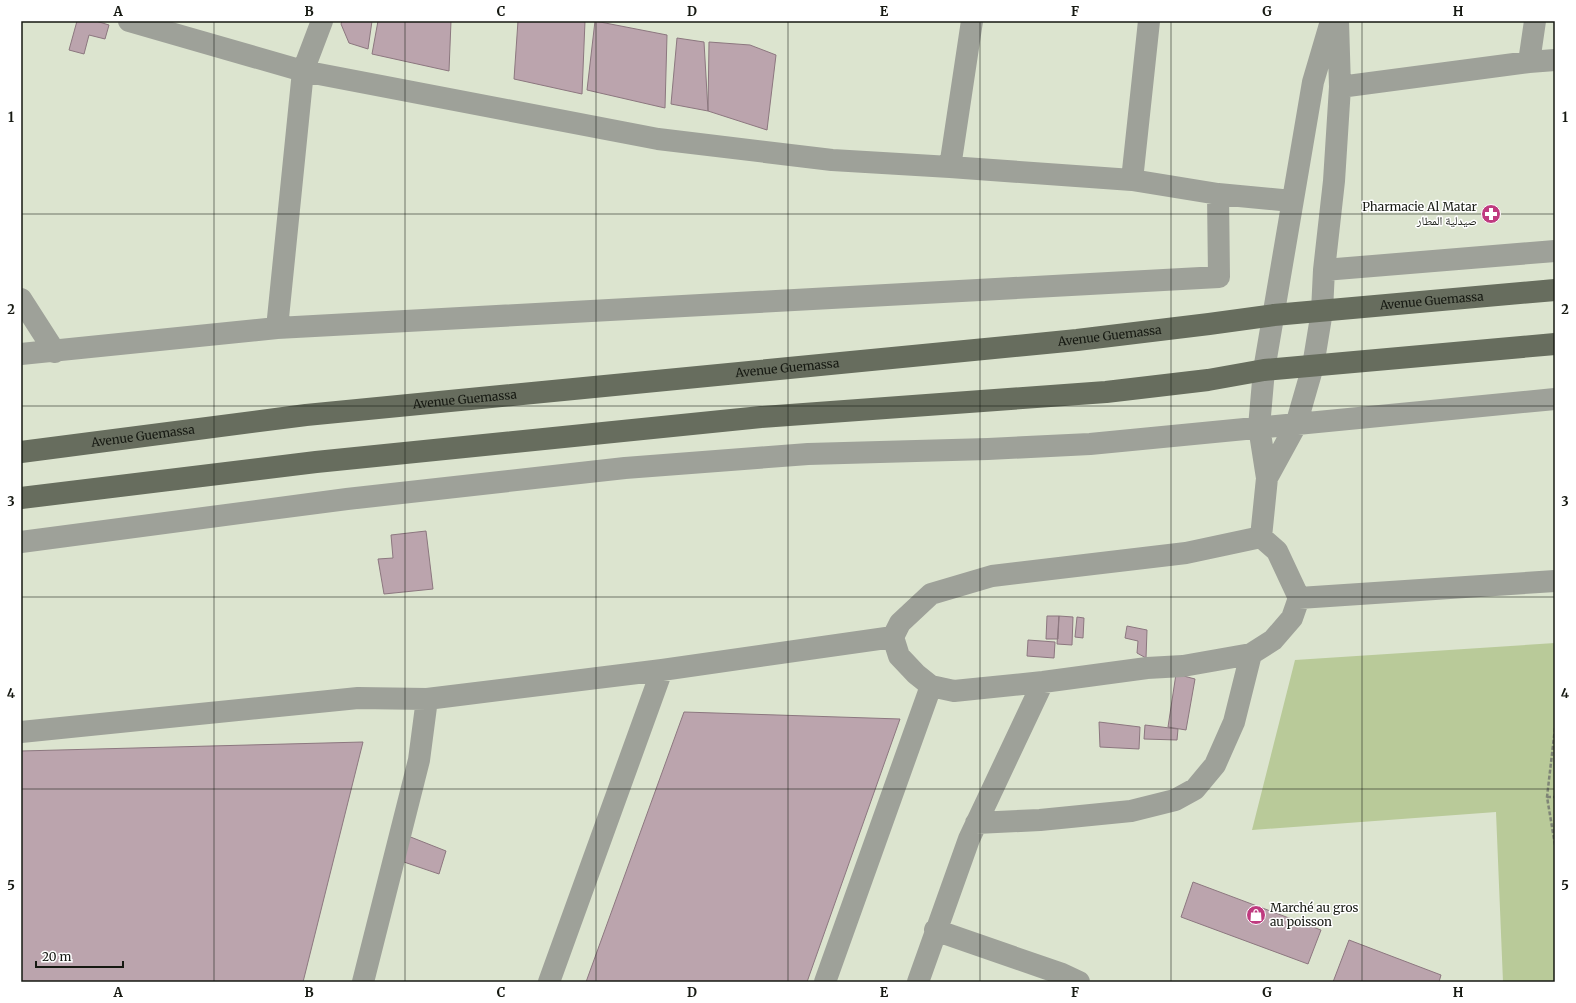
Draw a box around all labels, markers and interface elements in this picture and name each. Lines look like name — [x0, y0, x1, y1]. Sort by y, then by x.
text: A — [112, 3, 123, 20]
text: B — [304, 3, 314, 20]
text: C — [497, 3, 506, 20]
text: D — [687, 3, 697, 20]
text: E — [880, 3, 889, 20]
text: F — [1071, 3, 1079, 20]
text: G — [1262, 3, 1272, 20]
text: H — [1453, 3, 1464, 20]
text: 1 — [8, 109, 14, 126]
text: 1 — [1562, 109, 1568, 126]
place label: Pharmacie Al Matar صيدلية المطار — [1362, 199, 1478, 228]
pharmacy icon: Pharmacie Al Matar صيدلية المطار — [1480, 203, 1502, 225]
street label: Avenue Guemassa — [1378, 288, 1485, 313]
text: 2 — [7, 301, 15, 318]
text: 2 — [1561, 301, 1569, 318]
street label: Avenue Guemassa — [1056, 322, 1163, 349]
street label: Avenue Guemassa — [734, 355, 840, 380]
street label: Avenue Guemassa — [411, 386, 518, 412]
street label: Avenue Guemassa — [89, 421, 196, 450]
text: 3 — [7, 493, 15, 510]
text: 3 — [1561, 493, 1569, 510]
text: 4 — [7, 685, 16, 702]
text: 4 — [1561, 685, 1570, 702]
text: 5 — [7, 877, 15, 894]
text: 5 — [1561, 877, 1569, 894]
place label: Marché au gros au poisson — [1270, 900, 1358, 929]
shop icon: Marché au gros au poisson — [1245, 904, 1267, 926]
scale bar — [36, 943, 123, 969]
text: 20 m — [42, 949, 71, 964]
text: A — [112, 984, 123, 1001]
text: B — [304, 984, 314, 1001]
text: C — [497, 984, 506, 1001]
text: D — [687, 984, 697, 1001]
text: E — [880, 984, 889, 1001]
text: F — [1071, 984, 1079, 1001]
text: G — [1262, 984, 1272, 1001]
text: H — [1453, 984, 1464, 1001]

